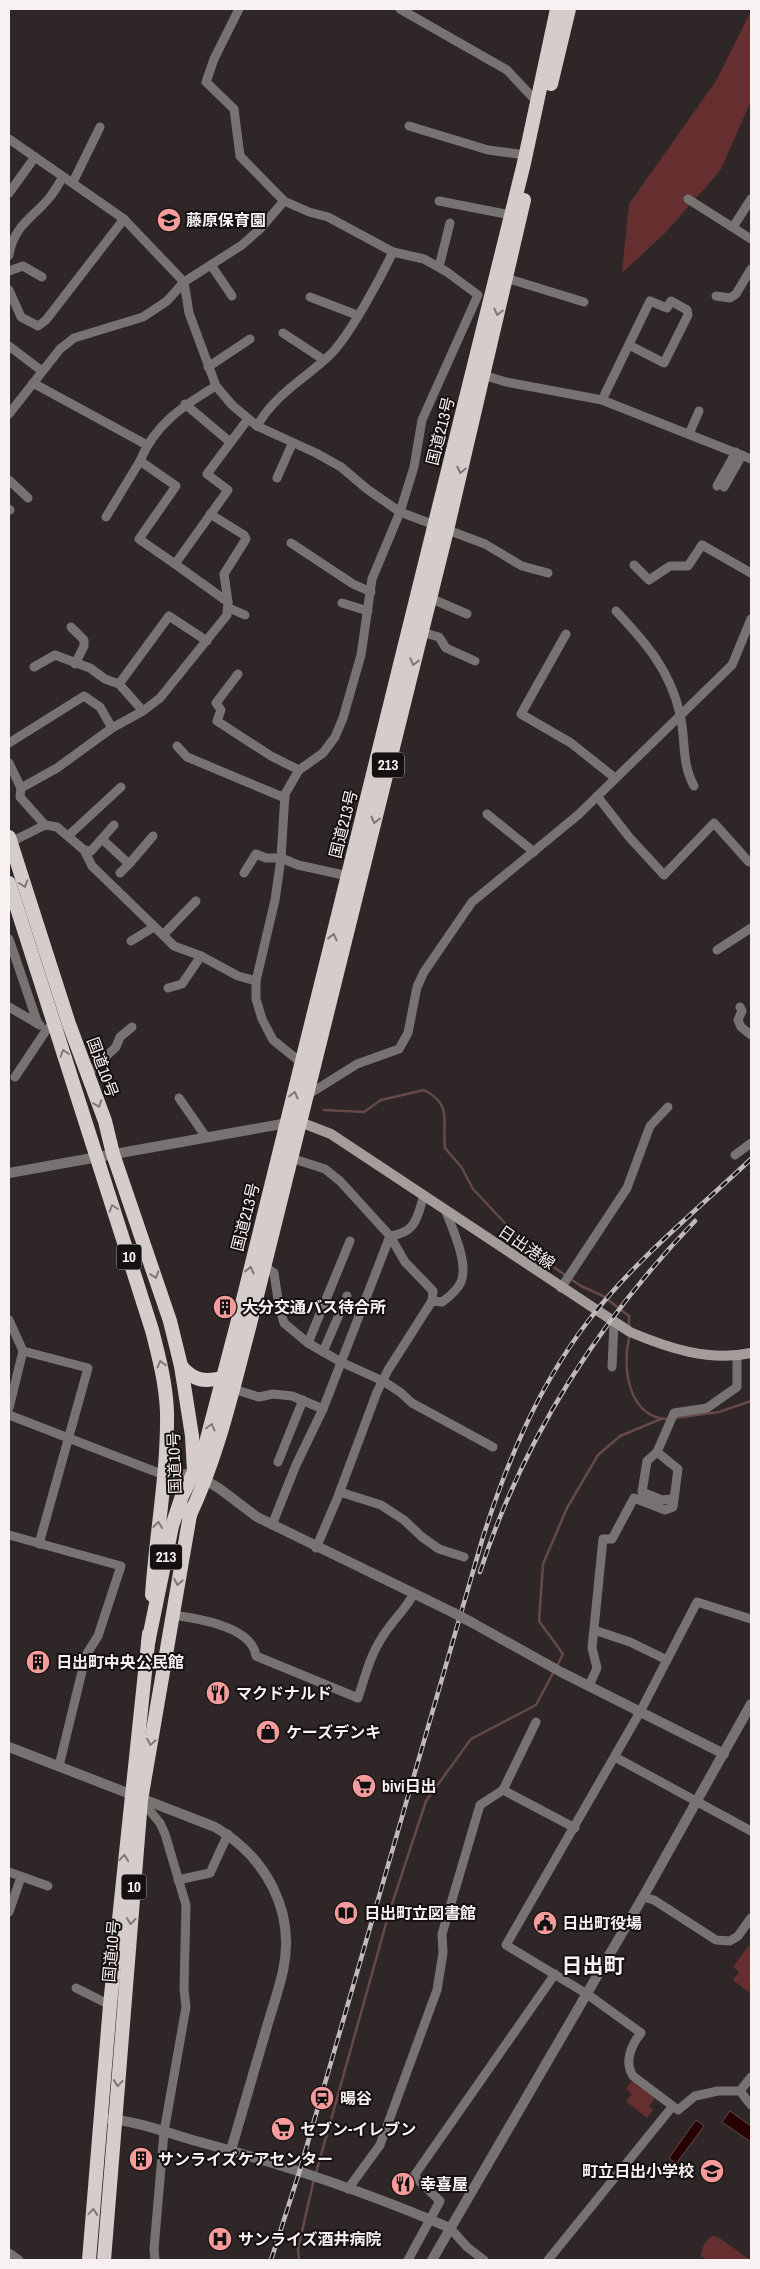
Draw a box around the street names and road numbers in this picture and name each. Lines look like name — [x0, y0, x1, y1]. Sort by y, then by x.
street label: 国道213号 — [421, 394, 459, 468]
road number: 213 — [372, 752, 404, 778]
street label: 国道213号 — [324, 787, 362, 861]
street label: 国道10号 — [82, 1034, 124, 1100]
street label: 国道213号 — [226, 1180, 264, 1254]
street label: 日出港線 — [494, 1220, 560, 1274]
road number: 10 — [116, 1244, 142, 1270]
street label: 国道10号 — [162, 1431, 186, 1495]
road number: 213 — [150, 1544, 182, 1570]
road number: 10 — [122, 1874, 146, 1900]
street label: 国道10号 — [97, 1919, 125, 1983]

